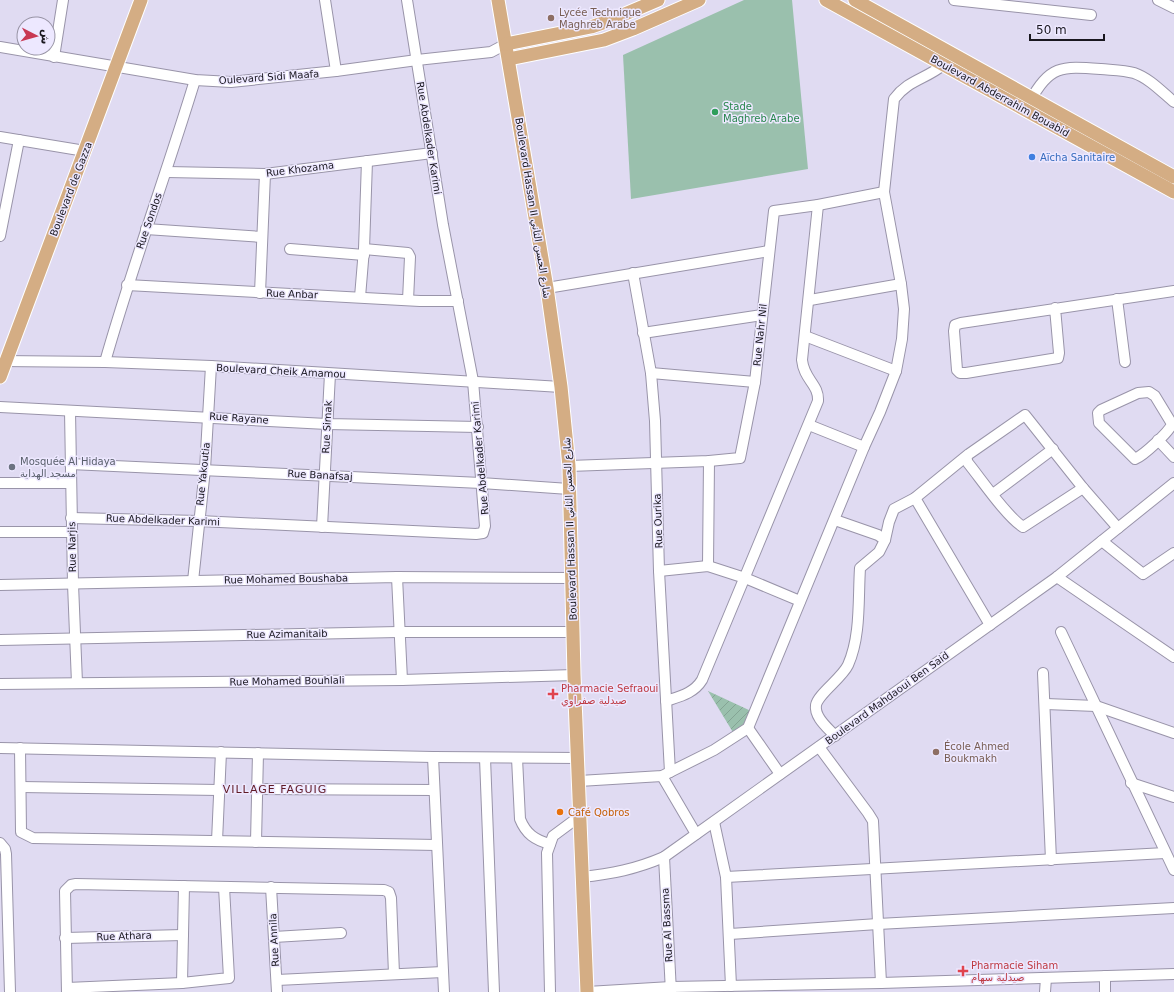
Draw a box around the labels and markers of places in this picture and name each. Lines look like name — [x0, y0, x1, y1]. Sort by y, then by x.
place label: Lycée Technique Maghreb Arabe — [559, 7, 641, 30]
marker: Lycée Technique Maghreb Arabe — [546, 13, 556, 23]
place label: Stade Maghreb Arabe — [723, 101, 800, 124]
marker: Stade Maghreb Arabe — [710, 107, 720, 117]
marker: Aïcha Sanitaire — [1027, 152, 1037, 162]
place label: Aïcha Sanitaire — [1040, 152, 1115, 163]
place label: Mosquée Al Hidaya مسجد الهداية — [20, 456, 116, 480]
marker: Mosquée Al Hidaya مسجد الهداية — [7, 462, 17, 472]
place label: Pharmacie Sefraoui صيدلية صفراوي — [561, 683, 658, 707]
marker: Pharmacie Sefraoui صيدلية صفراوي — [548, 689, 558, 699]
place label: École Ahmed Boukmakh — [944, 740, 1009, 764]
marker: École Ahmed Boukmakh — [931, 747, 941, 757]
marker: Café Qobros — [555, 807, 565, 817]
place label: Café Qobros — [568, 807, 630, 818]
place label: Pharmacie Siham صيدلية سهام — [971, 960, 1058, 984]
marker: Pharmacie Siham صيدلية سهام — [958, 966, 968, 976]

